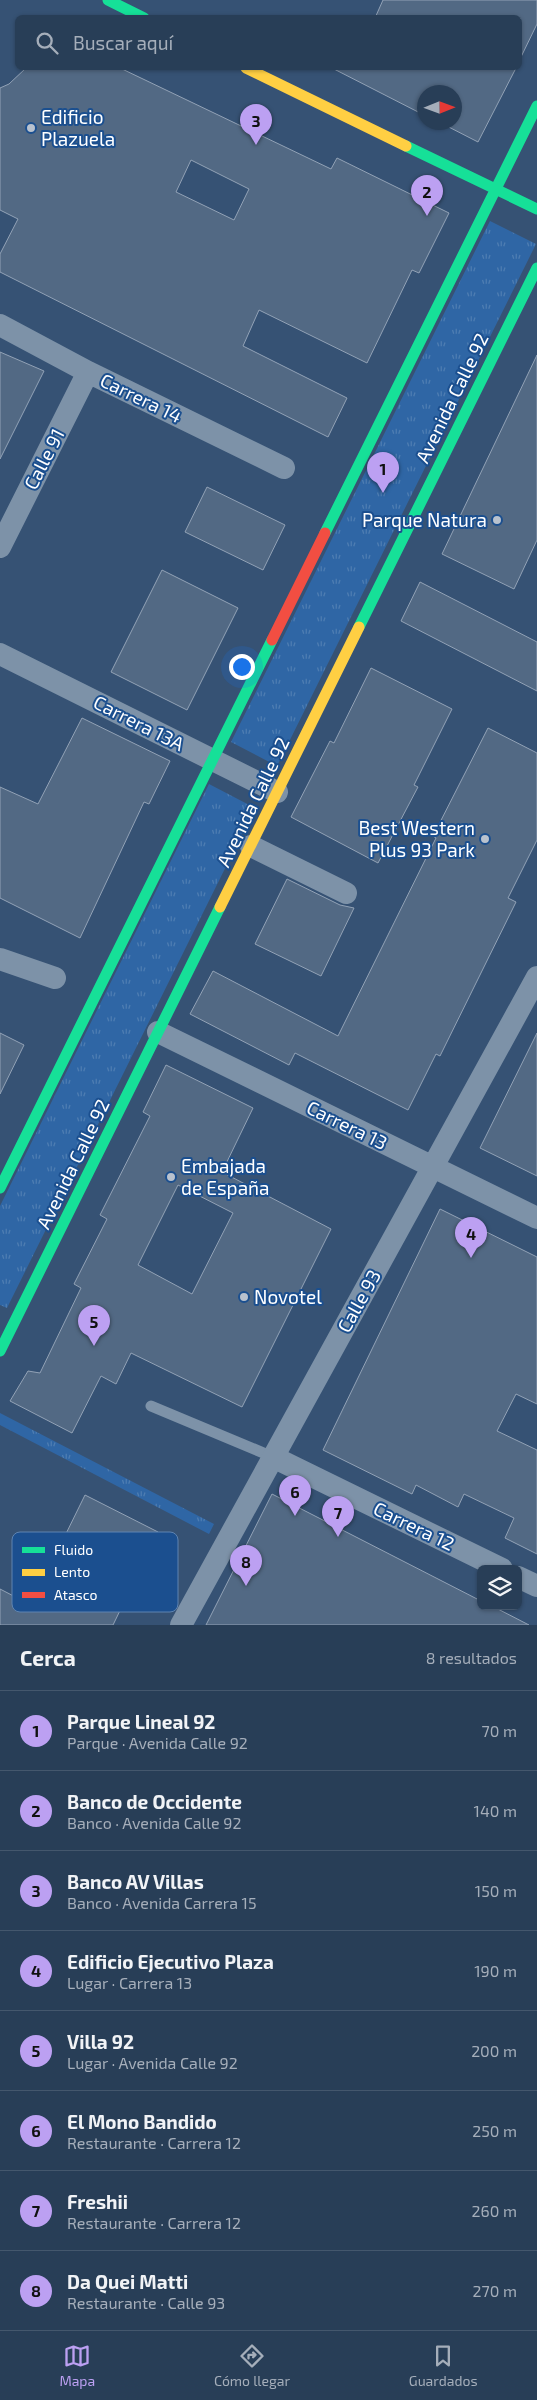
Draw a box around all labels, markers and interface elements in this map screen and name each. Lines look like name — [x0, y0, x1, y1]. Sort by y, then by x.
search box — [15, 15, 522, 70]
icon: search — [33, 29, 61, 57]
text: Buscar aquí — [73, 31, 173, 54]
north arrow — [417, 85, 462, 130]
pin: 3 — [240, 104, 272, 145]
place label: Edificio Plazuela — [41, 105, 115, 150]
marker: Edificio Plazuela — [25, 122, 37, 134]
pin: 2 — [411, 175, 443, 216]
street label: Avenida Calle 92 — [410, 329, 493, 466]
street label: Carrera 14 — [97, 368, 186, 427]
street label: Calle 91 — [18, 424, 69, 493]
pin: 1 — [367, 452, 399, 493]
place label: Parque Natura — [362, 508, 487, 531]
marker: Parque Natura — [491, 514, 503, 526]
your location — [229, 654, 255, 680]
street label: Carrera 13A — [90, 690, 189, 755]
street label: Avenida Calle 92 — [211, 733, 294, 870]
place label: Best Western Plus 93 Park — [359, 816, 475, 861]
marker: Best Western Plus 93 Park — [479, 833, 491, 845]
street label: Avenida Calle 92 — [31, 1095, 114, 1232]
street label: Carrera 13 — [303, 1095, 391, 1154]
place label: Embajada de España — [181, 1154, 270, 1199]
marker: Embajada de España — [165, 1171, 177, 1183]
pin: 4 — [455, 1217, 487, 1258]
street label: Calle 93 — [332, 1265, 385, 1336]
place label: Novotel — [254, 1285, 322, 1308]
marker: Novotel — [238, 1291, 250, 1303]
pin: 5 — [78, 1305, 110, 1346]
pin: 6 — [279, 1475, 311, 1516]
pin: 7 — [322, 1496, 354, 1537]
street label: Carrera 12 — [370, 1496, 458, 1555]
legend — [12, 1532, 178, 1612]
text: Fluido — [54, 1541, 93, 1558]
pin: 8 — [230, 1545, 262, 1586]
text: Lento — [54, 1563, 90, 1580]
map controls — [477, 1565, 522, 1610]
button: layers — [477, 1565, 522, 1610]
text: Atasco — [54, 1586, 97, 1603]
text: Cerca — [20, 1645, 76, 1670]
text: 8 resultados — [426, 1648, 517, 1667]
text: Parque Lineal 92 — [67, 1710, 215, 1733]
text: 1 — [33, 1721, 39, 1740]
text: 70 m — [482, 1721, 517, 1740]
text: Parque · Avenida Calle 92 — [67, 1733, 248, 1752]
text: Banco de Occidente — [67, 1790, 242, 1813]
text: 2 — [31, 1801, 41, 1820]
text: 140 m — [474, 1801, 517, 1820]
text: Banco · Avenida Calle 92 — [67, 1813, 241, 1832]
text: Banco AV Villas — [67, 1870, 204, 1893]
text: 3 — [31, 1881, 41, 1900]
text: 150 m — [475, 1881, 517, 1900]
text: Banco · Avenida Carrera 15 — [67, 1893, 257, 1912]
text: Edificio Ejecutivo Plaza — [67, 1950, 274, 1973]
text: 4 — [31, 1961, 41, 1980]
text: 190 m — [474, 1961, 517, 1980]
text: Lugar · Carrera 13 — [67, 1973, 192, 1992]
text: Villa 92 — [67, 2030, 134, 2053]
text: 5 — [32, 2041, 40, 2060]
text: 200 m — [471, 2041, 517, 2060]
text: Lugar · Avenida Calle 92 — [67, 2053, 238, 2072]
text: El Mono Bandido — [67, 2110, 217, 2133]
text: 6 — [31, 2121, 41, 2140]
text: 250 m — [472, 2121, 517, 2140]
text: Restaurante · Carrera 12 — [67, 2133, 241, 2152]
text: Freshii — [67, 2190, 128, 2213]
text: 7 — [32, 2201, 40, 2220]
text: 260 m — [472, 2201, 517, 2220]
text: Restaurante · Carrera 12 — [67, 2213, 241, 2232]
text: Da Quei Matti — [67, 2270, 188, 2293]
text: 8 — [31, 2281, 41, 2300]
text: 270 m — [473, 2281, 517, 2300]
text: Restaurante · Calle 93 — [67, 2293, 225, 2312]
tab: Mapa — [59, 2342, 95, 2389]
tab: Cómo llegar — [214, 2342, 290, 2389]
tab: Guardados — [409, 2342, 478, 2389]

